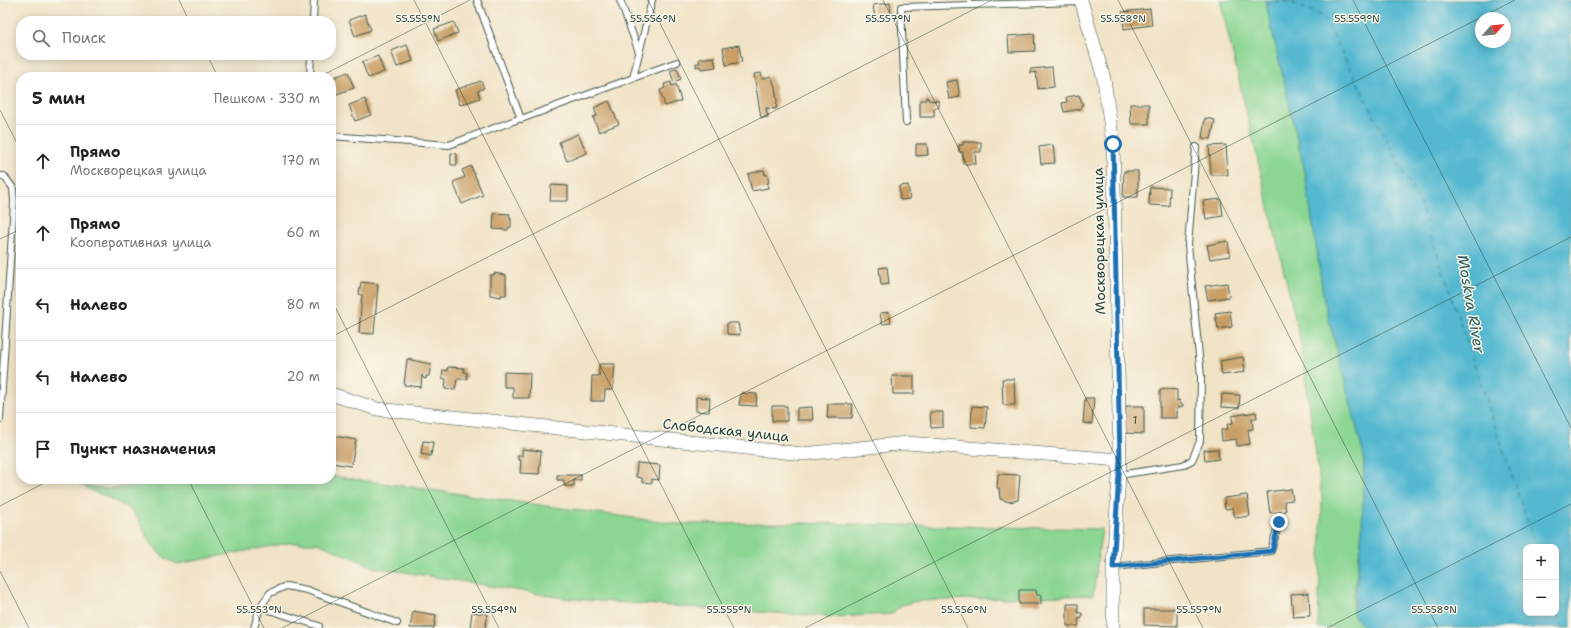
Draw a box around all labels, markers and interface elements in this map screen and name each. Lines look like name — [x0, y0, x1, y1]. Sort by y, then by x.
text: 55.555°N — [396, 12, 440, 25]
text: 55.556°N — [630, 12, 676, 25]
text: 55.557°N — [865, 12, 911, 25]
text: 55.558°N — [1100, 12, 1146, 25]
text: 55.559°N — [1334, 12, 1380, 25]
north arrow — [1475, 12, 1511, 48]
search box — [16, 16, 336, 60]
icon: search — [30, 27, 52, 49]
text: Поиск — [62, 28, 106, 48]
text: 5 мин — [32, 87, 85, 109]
text: Пешком · 330 m — [214, 90, 320, 107]
route start — [1104, 135, 1122, 153]
text: Прямо — [70, 142, 120, 162]
icon: ahead — [32, 150, 54, 172]
text: 170 m — [282, 152, 320, 169]
text: Москворецкая улица — [70, 162, 207, 179]
street label: Москворецкая улица — [1089, 167, 1109, 315]
text: Прямо — [70, 214, 120, 234]
icon: ahead — [32, 222, 54, 244]
text: 60 m — [287, 224, 320, 241]
text: Кооперативная улица — [70, 234, 211, 251]
water label: Moskva River — [1452, 253, 1490, 356]
icon: left — [32, 294, 54, 316]
text: Налево — [70, 295, 128, 315]
text: 80 m — [286, 296, 320, 313]
icon: left — [32, 366, 54, 388]
text: Налево — [70, 367, 128, 387]
text: 20 m — [287, 368, 320, 385]
house number: 1 — [1132, 412, 1138, 428]
street label: Слободская улица — [662, 414, 790, 446]
icon: arrive — [32, 438, 54, 460]
text: Пункт назначения — [70, 439, 216, 459]
route end — [1270, 513, 1288, 531]
map controls — [1523, 544, 1559, 616]
button: + — [1523, 544, 1559, 580]
button: − — [1523, 580, 1559, 616]
text: 55.553°N — [236, 603, 282, 616]
text: 55.554°N — [471, 603, 517, 616]
text: 55.555°N — [707, 603, 751, 616]
text: 55.556°N — [941, 603, 987, 616]
text: 55.557°N — [1176, 603, 1222, 616]
text: 55.558°N — [1411, 603, 1457, 616]

